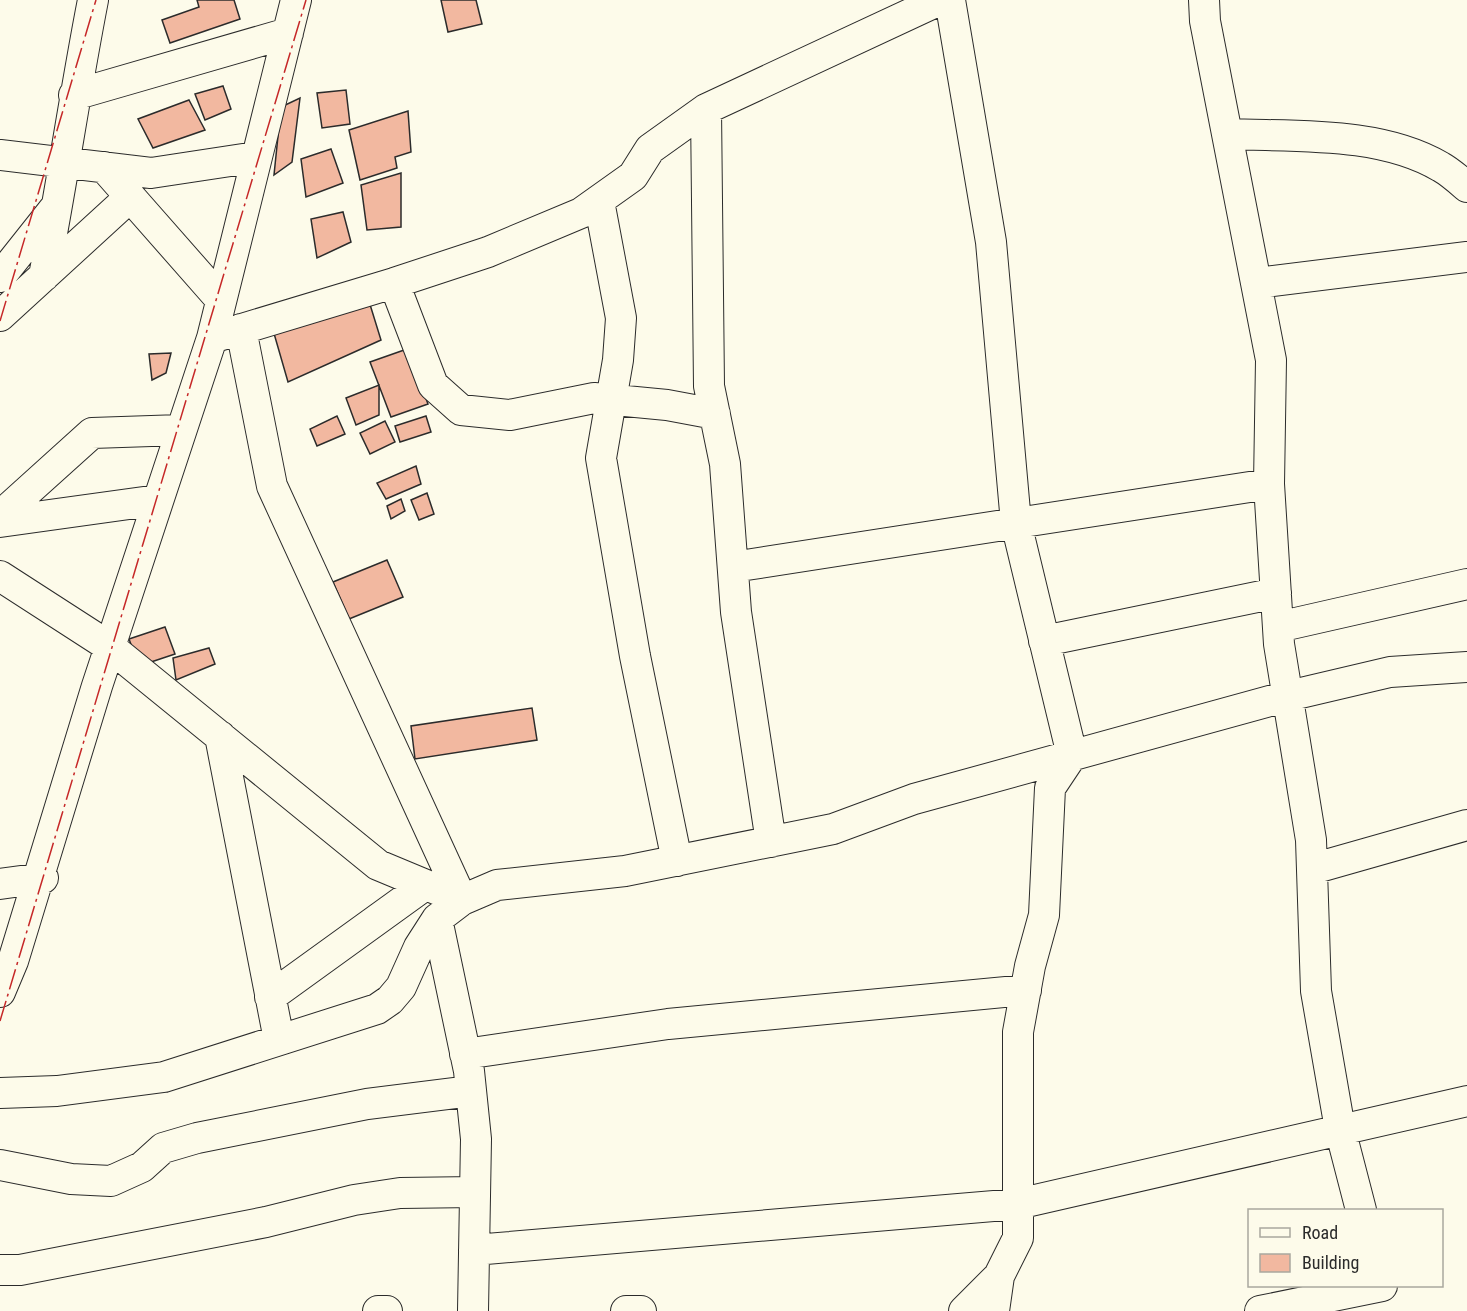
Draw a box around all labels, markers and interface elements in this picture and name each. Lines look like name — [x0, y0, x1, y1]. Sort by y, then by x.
legend — [1248, 1209, 1443, 1287]
text: Road — [1302, 1222, 1338, 1243]
text: Building — [1302, 1252, 1359, 1273]

